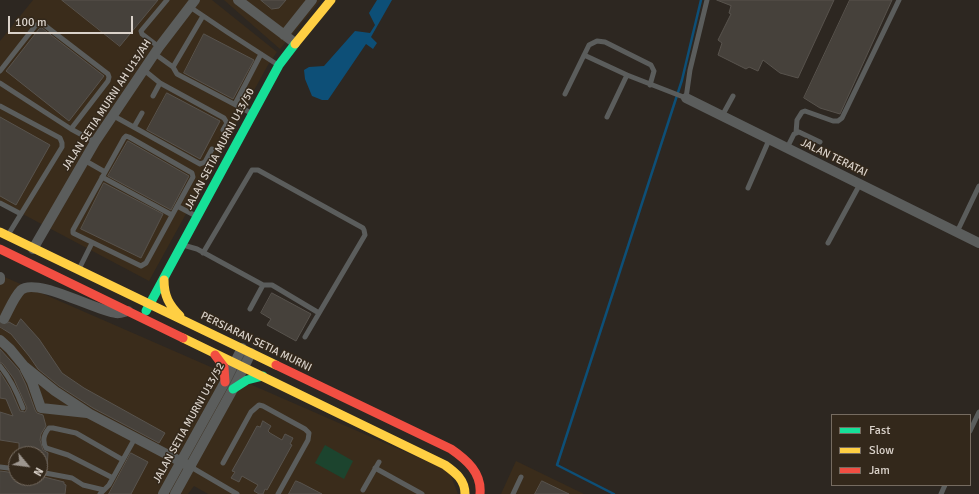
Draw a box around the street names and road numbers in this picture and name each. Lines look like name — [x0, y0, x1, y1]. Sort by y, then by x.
street label: JALAN SETIA MURNI AH U13/AH — [60, 37, 154, 173]
street label: JALAN SETIA MURNI U13/50 — [182, 86, 258, 212]
street label: JALAN TERATAI — [798, 136, 870, 180]
street label: PERSIARAN SETIA MURNI — [198, 309, 314, 375]
street label: JALAN SETIA MURNI U13/52 — [150, 361, 228, 485]

